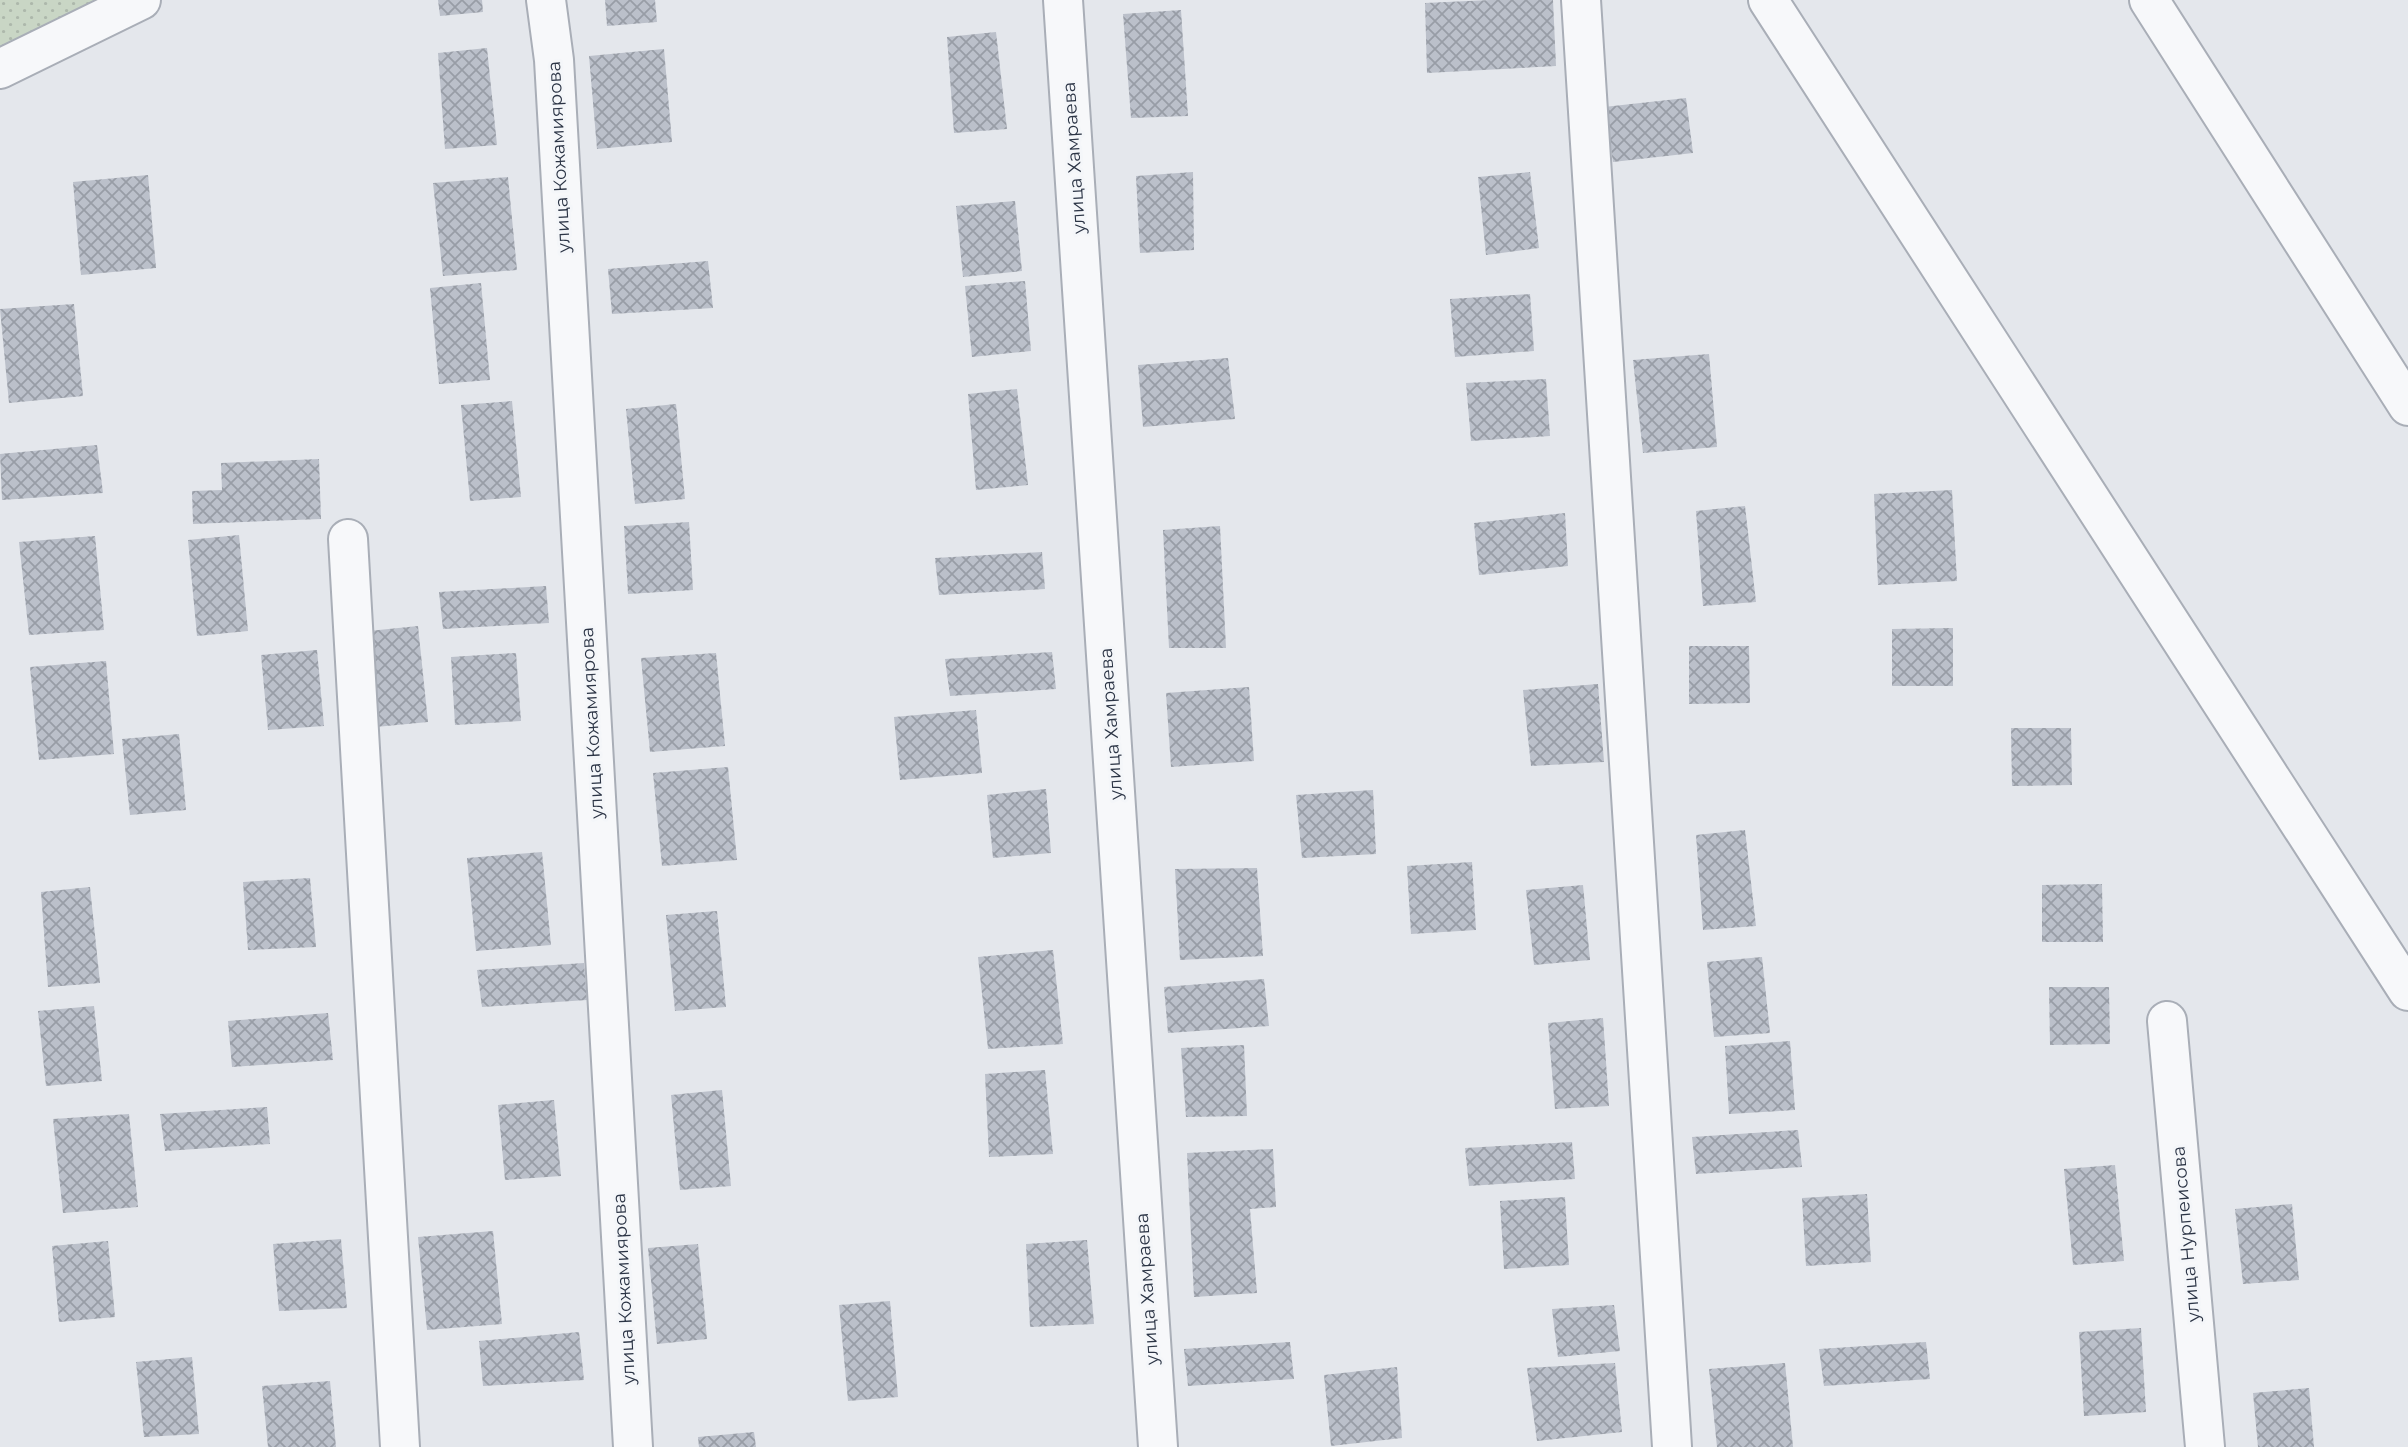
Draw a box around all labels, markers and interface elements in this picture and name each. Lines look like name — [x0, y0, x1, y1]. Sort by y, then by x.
street label: улица Кожамиярова — [543, 61, 575, 254]
street label: улица Хамраева — [1058, 81, 1090, 236]
street label: улица Кожамиярова — [576, 627, 608, 820]
street label: улица Хамраева — [1095, 647, 1127, 802]
street label: улица Нурпеисова — [2167, 1145, 2205, 1324]
street label: улица Кожамиярова — [608, 1193, 640, 1386]
street label: улица Хамраева — [1131, 1212, 1163, 1367]

